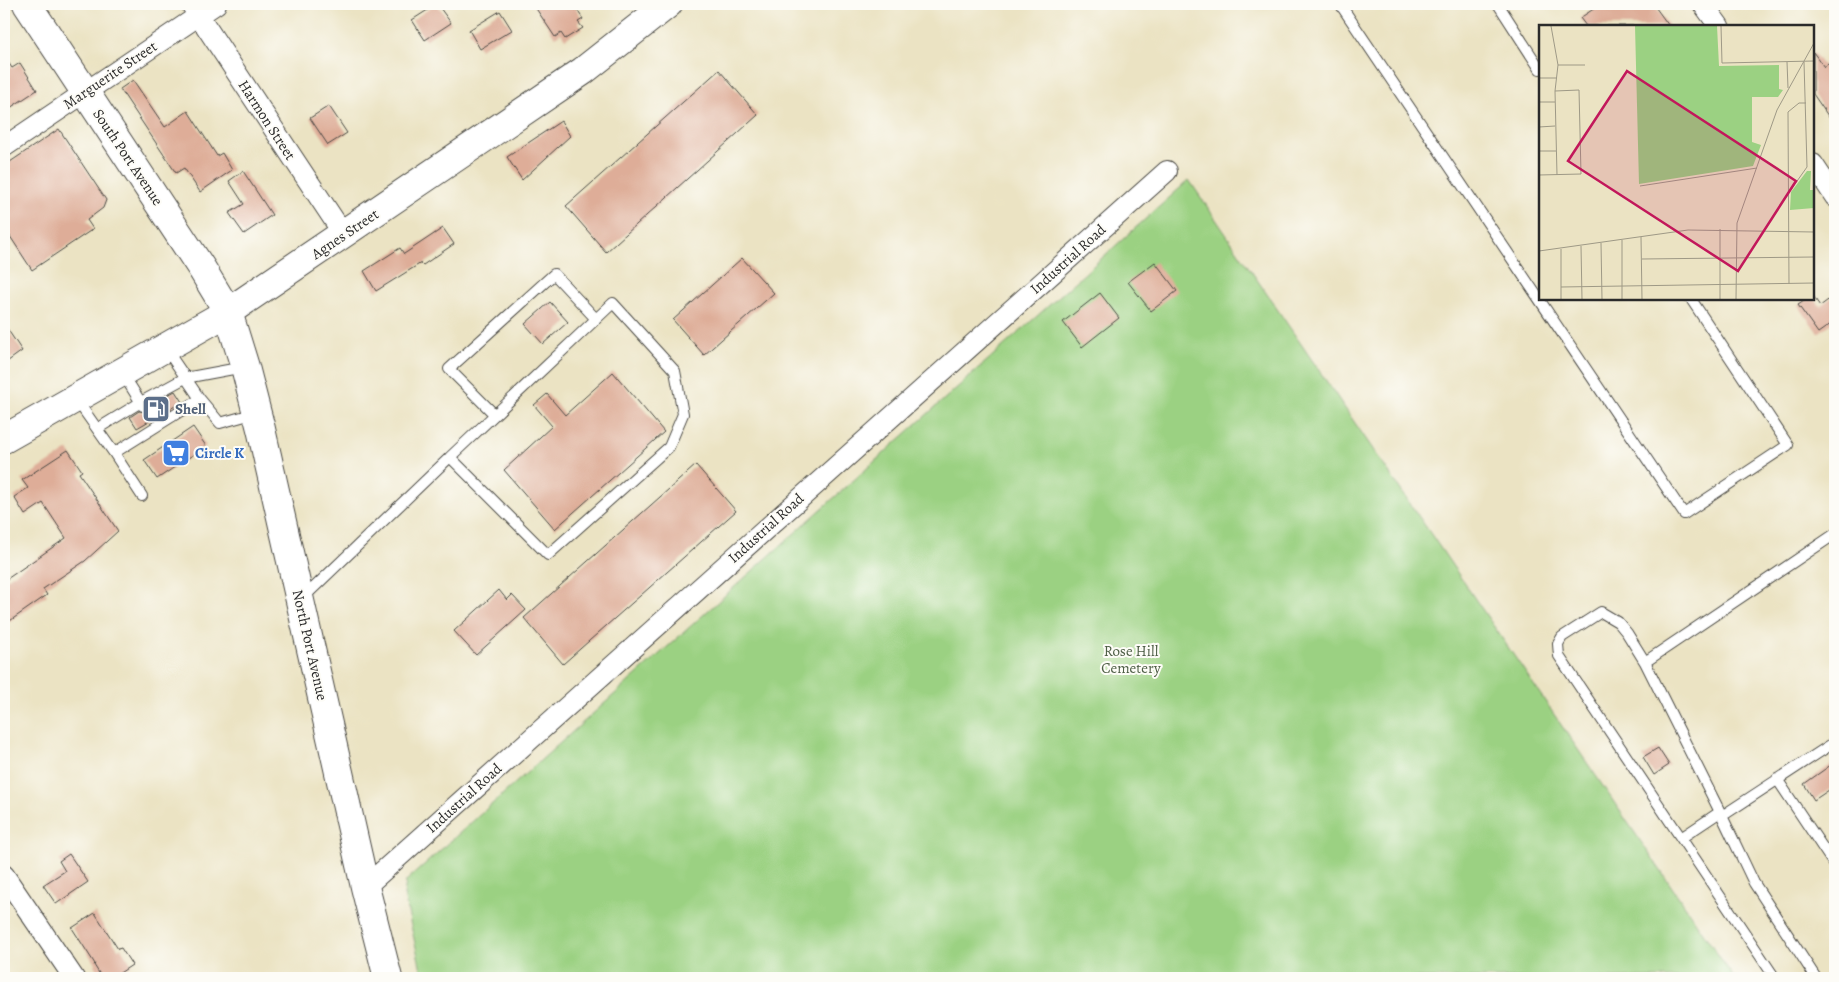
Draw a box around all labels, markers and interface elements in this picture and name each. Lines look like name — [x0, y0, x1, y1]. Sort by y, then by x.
inset map — [1539, 25, 1814, 300]
street label: Marguerite Street — [59, 36, 161, 114]
street label: Harmon Street — [234, 76, 300, 164]
street label: South Port Avenue — [88, 105, 168, 209]
street label: Agnes Street — [307, 204, 383, 264]
street label: Industrial Road — [1026, 219, 1111, 298]
fuel station icon: Shell — [141, 394, 171, 424]
place label: Shell — [175, 399, 206, 419]
supermarket icon: Circle K — [161, 438, 191, 468]
place label: Circle K — [195, 443, 244, 463]
street label: Industrial Road — [724, 488, 809, 567]
street label: North Port Avenue — [288, 588, 333, 703]
park label: Rose Hill Cemetery — [1101, 641, 1161, 678]
street label: Industrial Road — [422, 758, 507, 837]

